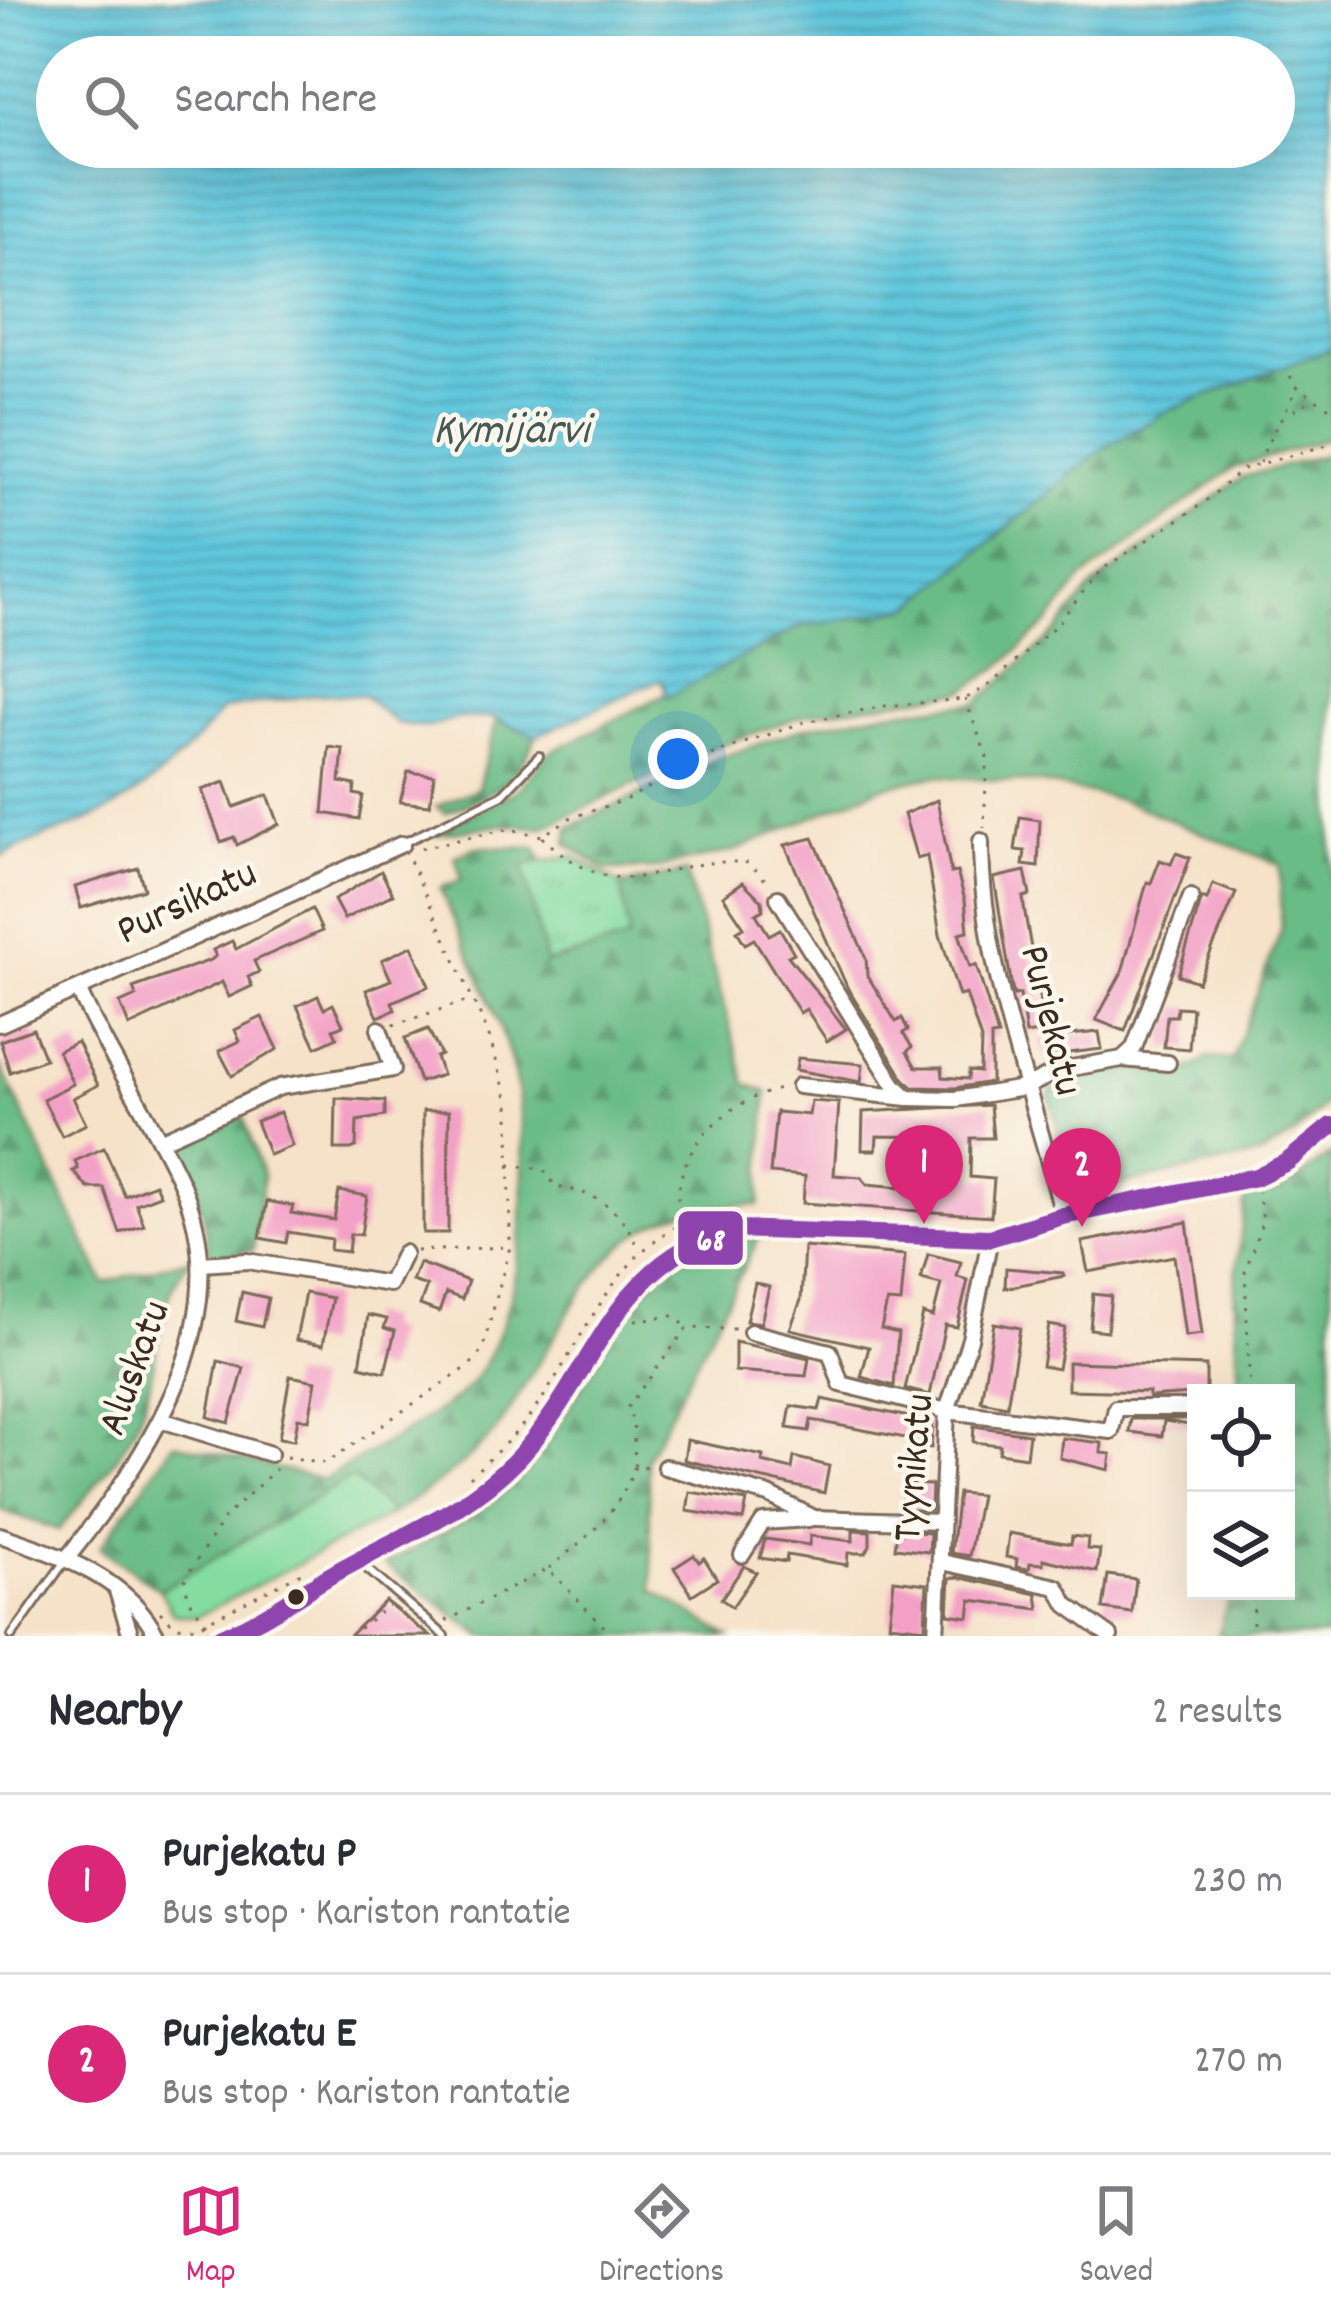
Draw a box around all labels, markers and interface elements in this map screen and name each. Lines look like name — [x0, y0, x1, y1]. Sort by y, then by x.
search box — [36, 36, 1295, 168]
icon: search — [78, 69, 144, 135]
text: Search here — [174, 70, 377, 134]
water label: Kymijärvi — [433, 401, 596, 465]
your location — [648, 729, 708, 789]
street label: Pursikatu — [108, 846, 268, 964]
street label: Purjekatu — [1000, 940, 1096, 1102]
pin: 1 — [885, 1125, 963, 1224]
pin: 2 — [1043, 1128, 1121, 1227]
line badge: 68 — [676, 1209, 745, 1267]
text: 68 — [696, 1220, 726, 1267]
street label: Aluskatu — [85, 1293, 189, 1445]
map controls — [1187, 1384, 1295, 1600]
button: locate — [1187, 1384, 1295, 1492]
street label: Tyynikatu — [881, 1391, 953, 1545]
button: layers — [1187, 1492, 1295, 1600]
unlabelled marker — [285, 1586, 307, 1608]
text: Nearby — [48, 1678, 181, 1750]
text: 2 results — [1152, 1687, 1283, 1742]
text: Purjekatu P — [162, 1824, 356, 1888]
text: 1 — [83, 1856, 91, 1911]
text: 230 m — [1192, 1856, 1283, 1911]
text: Bus stop · Kariston rantatie — [162, 1888, 571, 1943]
text: Purjekatu E — [162, 2004, 356, 2068]
text: 2 — [78, 2036, 96, 2091]
text: 270 m — [1194, 2036, 1283, 2091]
text: Bus stop · Kariston rantatie — [162, 2068, 571, 2123]
tab: Map — [178, 2178, 244, 2297]
tab: Directions — [599, 2178, 724, 2297]
tab: Saved — [1080, 2178, 1153, 2297]

